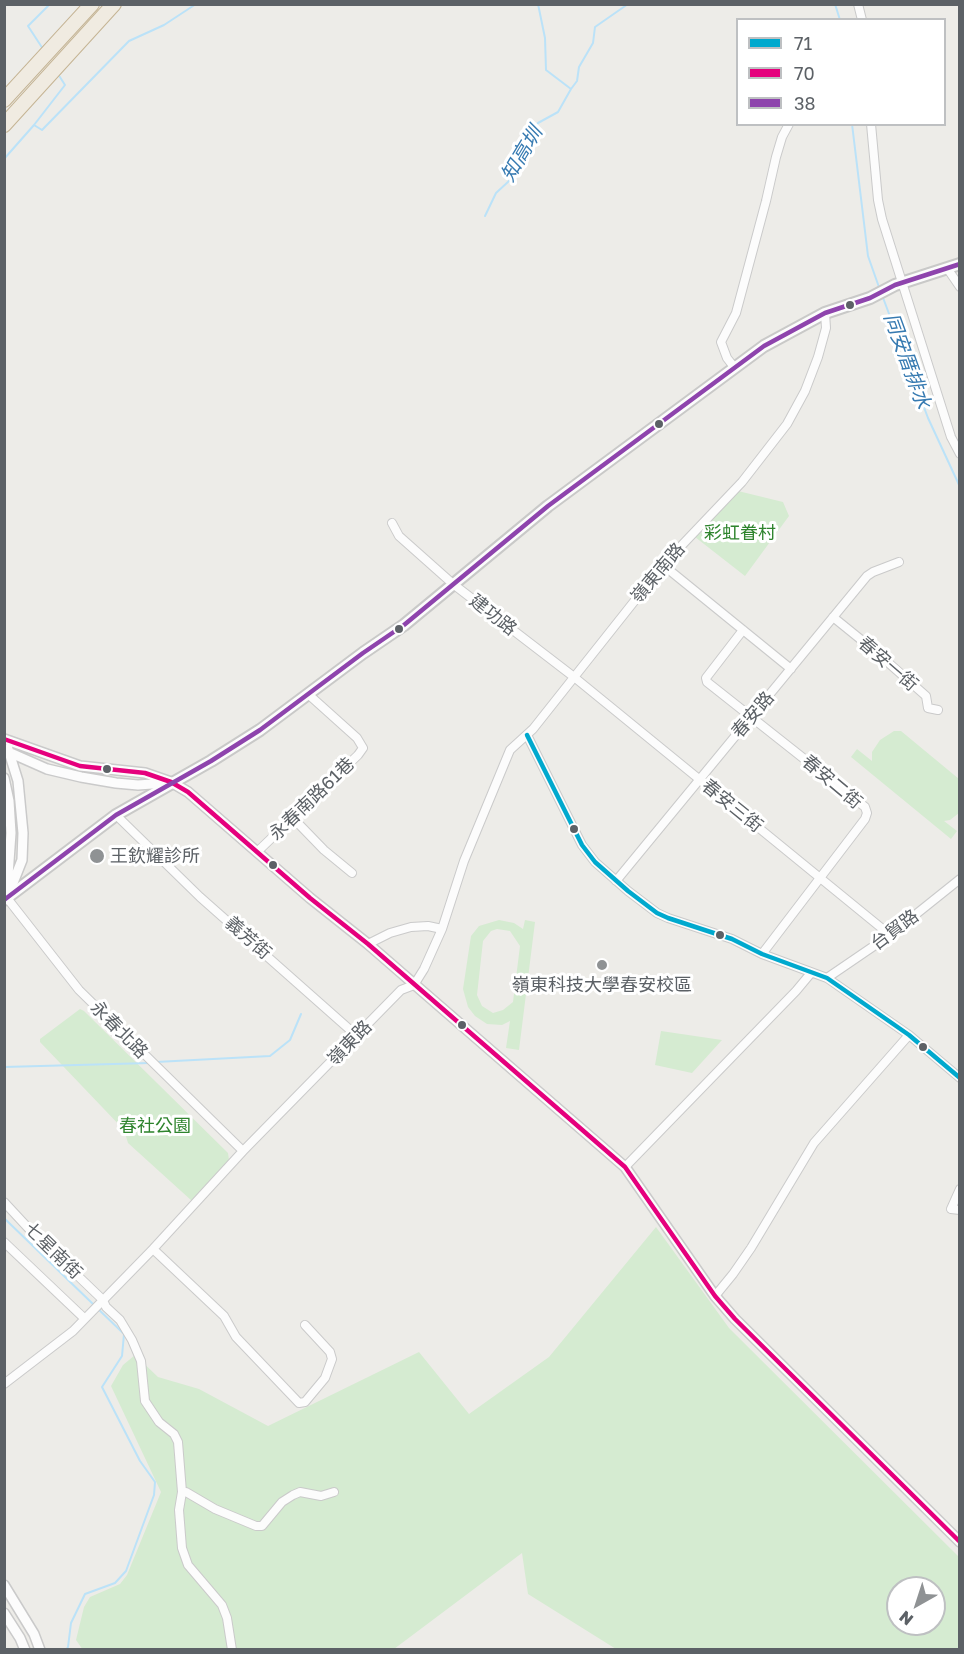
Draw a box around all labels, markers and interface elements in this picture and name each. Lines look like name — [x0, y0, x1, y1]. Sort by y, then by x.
legend — [736, 18, 946, 126]
text: 71 — [794, 32, 812, 54]
text: 70 — [794, 62, 815, 84]
text: 38 — [794, 92, 816, 114]
water label: 知高圳 — [496, 122, 548, 186]
unlabelled marker — [844, 299, 856, 311]
water label: 同安厝排水 — [879, 310, 935, 412]
unlabelled marker — [653, 418, 665, 430]
park label: 彩虹眷村 — [704, 522, 776, 544]
street label: 嶺東南路 — [627, 538, 689, 608]
street label: 建功路 — [465, 590, 521, 640]
unlabelled marker — [393, 623, 405, 635]
street label: 春安一街 — [854, 632, 922, 696]
street label: 春安路 — [727, 687, 779, 743]
street label: 春安二街 — [797, 751, 867, 813]
street label: 永春南路61巷 — [265, 753, 359, 845]
unlabelled marker — [101, 763, 113, 775]
street label: 春安三街 — [697, 775, 767, 837]
unlabelled marker — [568, 823, 580, 835]
place label: 王欽耀診所 — [110, 845, 200, 867]
marker: 王欽耀診所 — [88, 847, 106, 865]
unlabelled marker — [267, 859, 279, 871]
street label: 台貿路 — [867, 905, 923, 955]
street label: 義芳街 — [221, 912, 275, 964]
unlabelled marker — [714, 929, 726, 941]
marker: 嶺東科技大學春安校區 — [595, 958, 609, 972]
place label: 嶺東科技大學春安校區 — [512, 974, 692, 996]
street label: 永春北路 — [86, 997, 152, 1063]
street label: 嶺東路 — [323, 1016, 377, 1070]
unlabelled marker — [456, 1019, 468, 1031]
unlabelled marker — [917, 1041, 929, 1053]
park label: 春社公園 — [119, 1115, 191, 1137]
street label: 七星南街 — [20, 1218, 86, 1284]
north arrow — [886, 1576, 946, 1636]
text: N — [895, 1607, 917, 1630]

